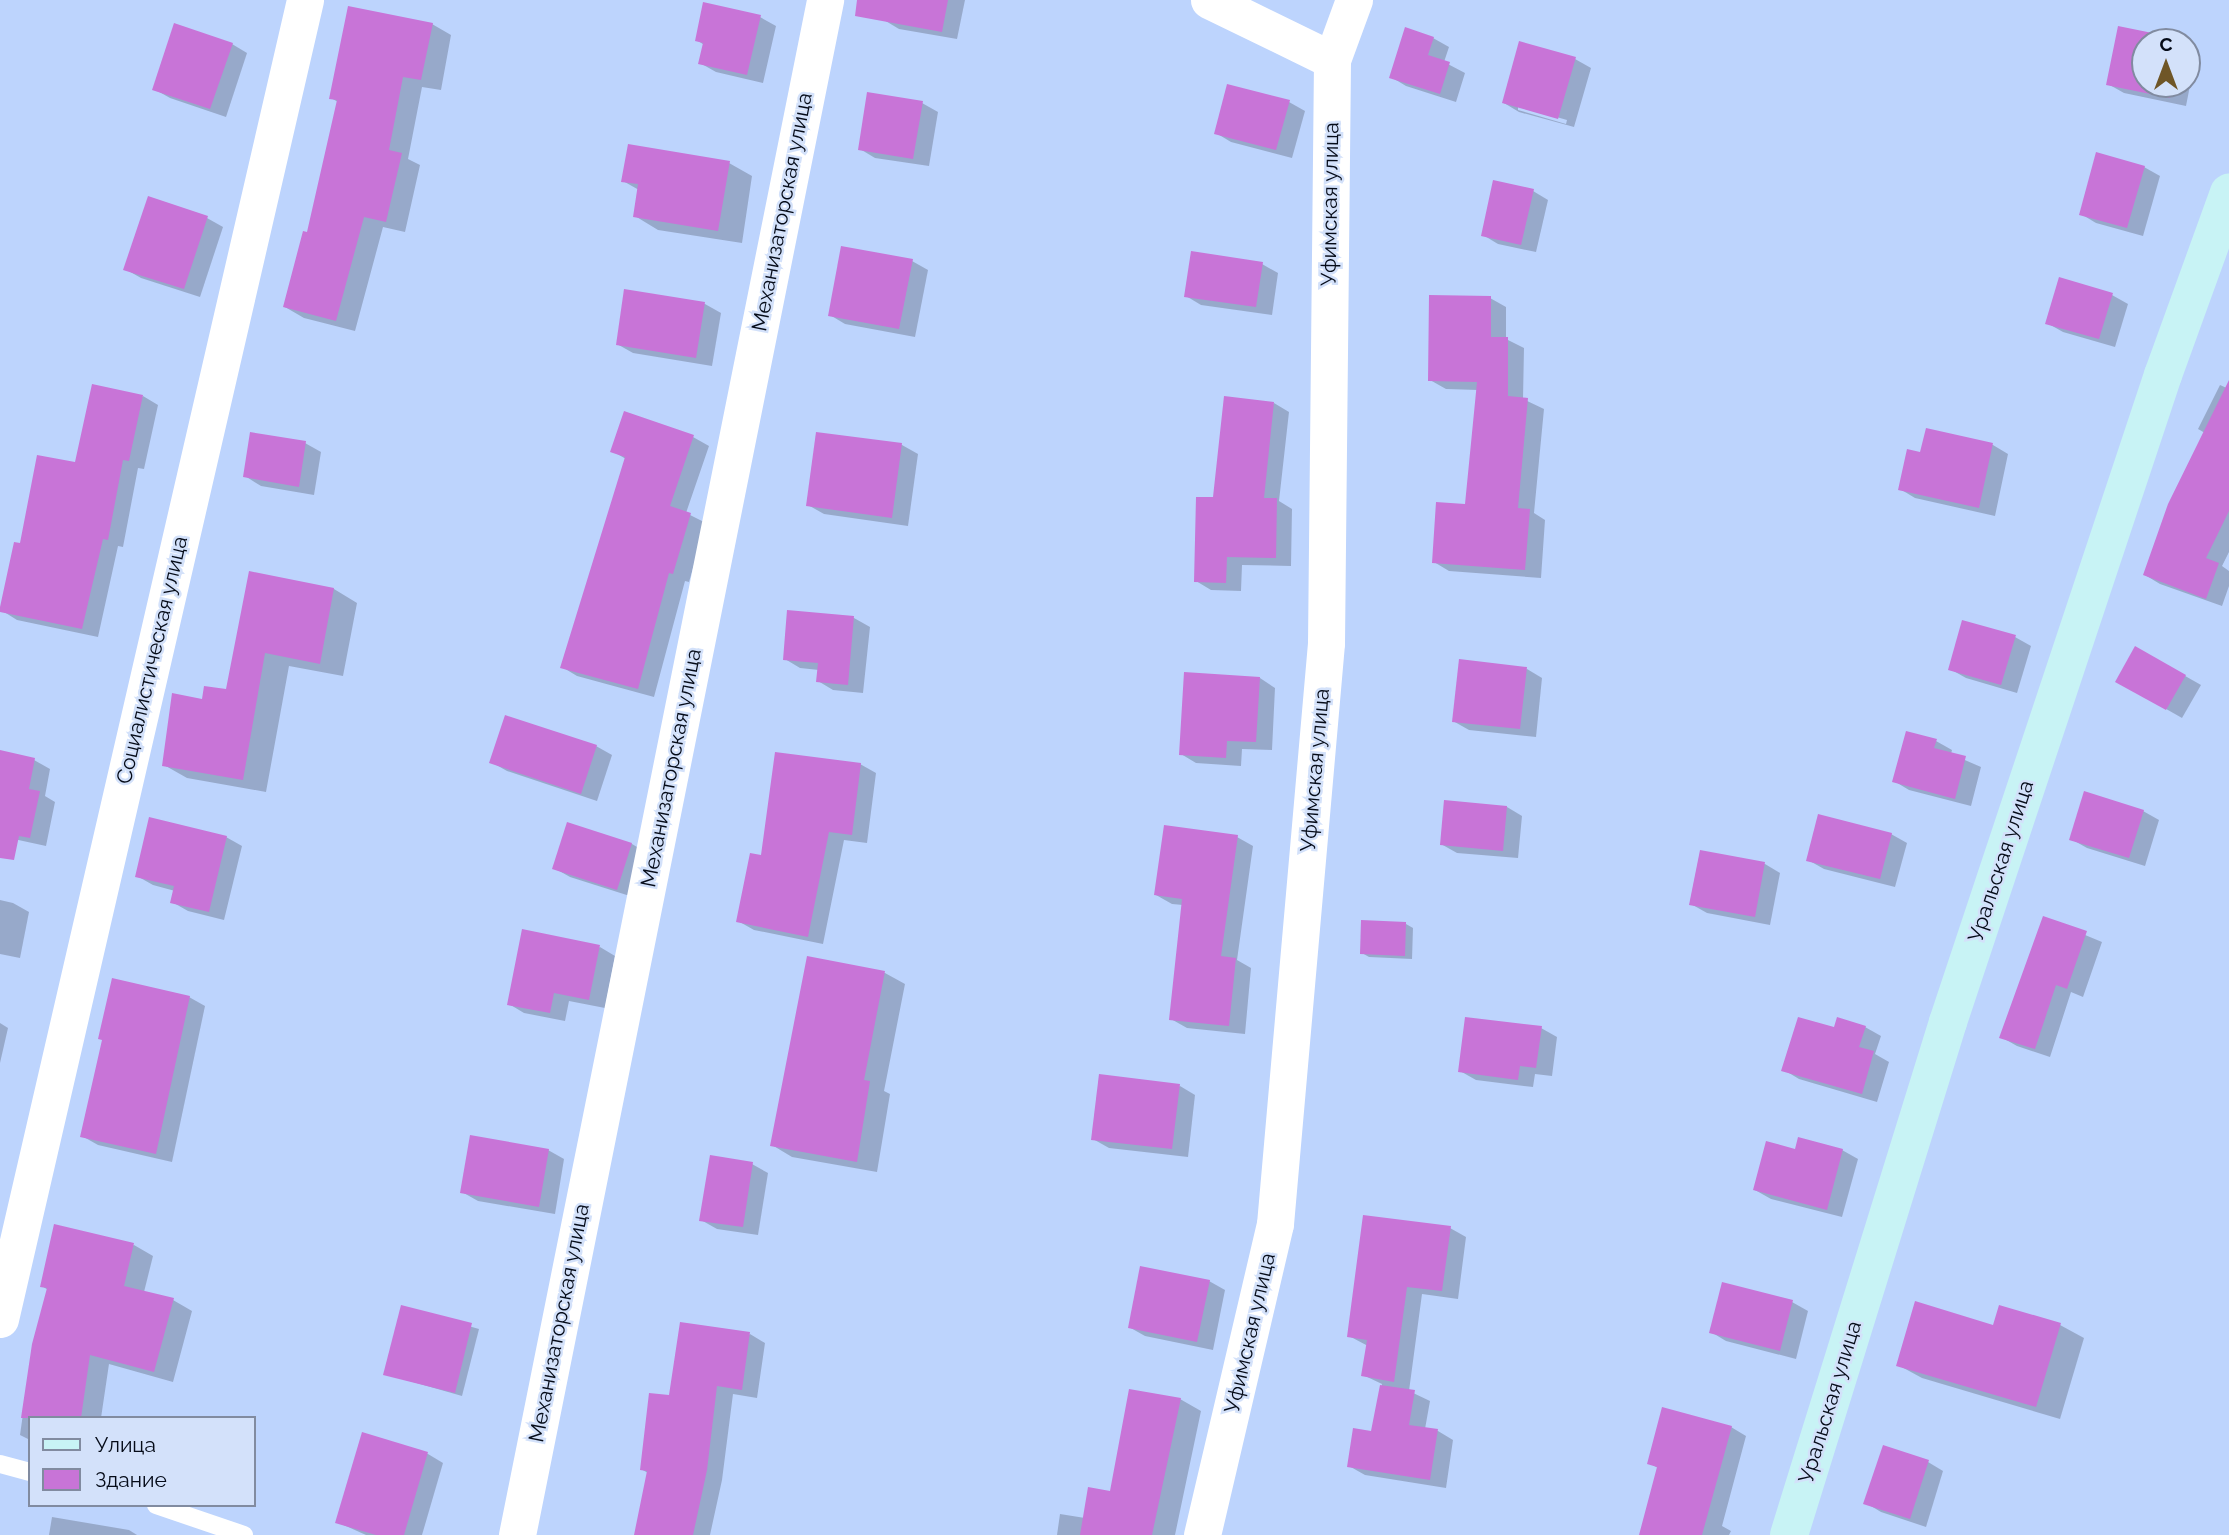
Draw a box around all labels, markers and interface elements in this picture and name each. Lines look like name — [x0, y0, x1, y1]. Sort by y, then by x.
north arrow — [2131, 28, 2201, 98]
text: С — [2159, 33, 2173, 55]
street label: Механизаторская улица — [746, 90, 818, 334]
street label: Уфимская улица — [1316, 122, 1344, 286]
street label: Социалистическая улица — [111, 533, 193, 787]
street label: Механизаторская улица — [635, 646, 707, 890]
street label: Уфимская улица — [1295, 687, 1335, 853]
street label: Уральская улица — [1963, 777, 2039, 945]
street label: Механизаторская улица — [523, 1201, 595, 1445]
street label: Уфимская улица — [1219, 1250, 1281, 1416]
street label: Уральская улица — [1793, 1317, 1867, 1487]
legend — [28, 1416, 256, 1507]
text: Улица — [95, 1432, 156, 1457]
text: Здание — [95, 1467, 167, 1492]

